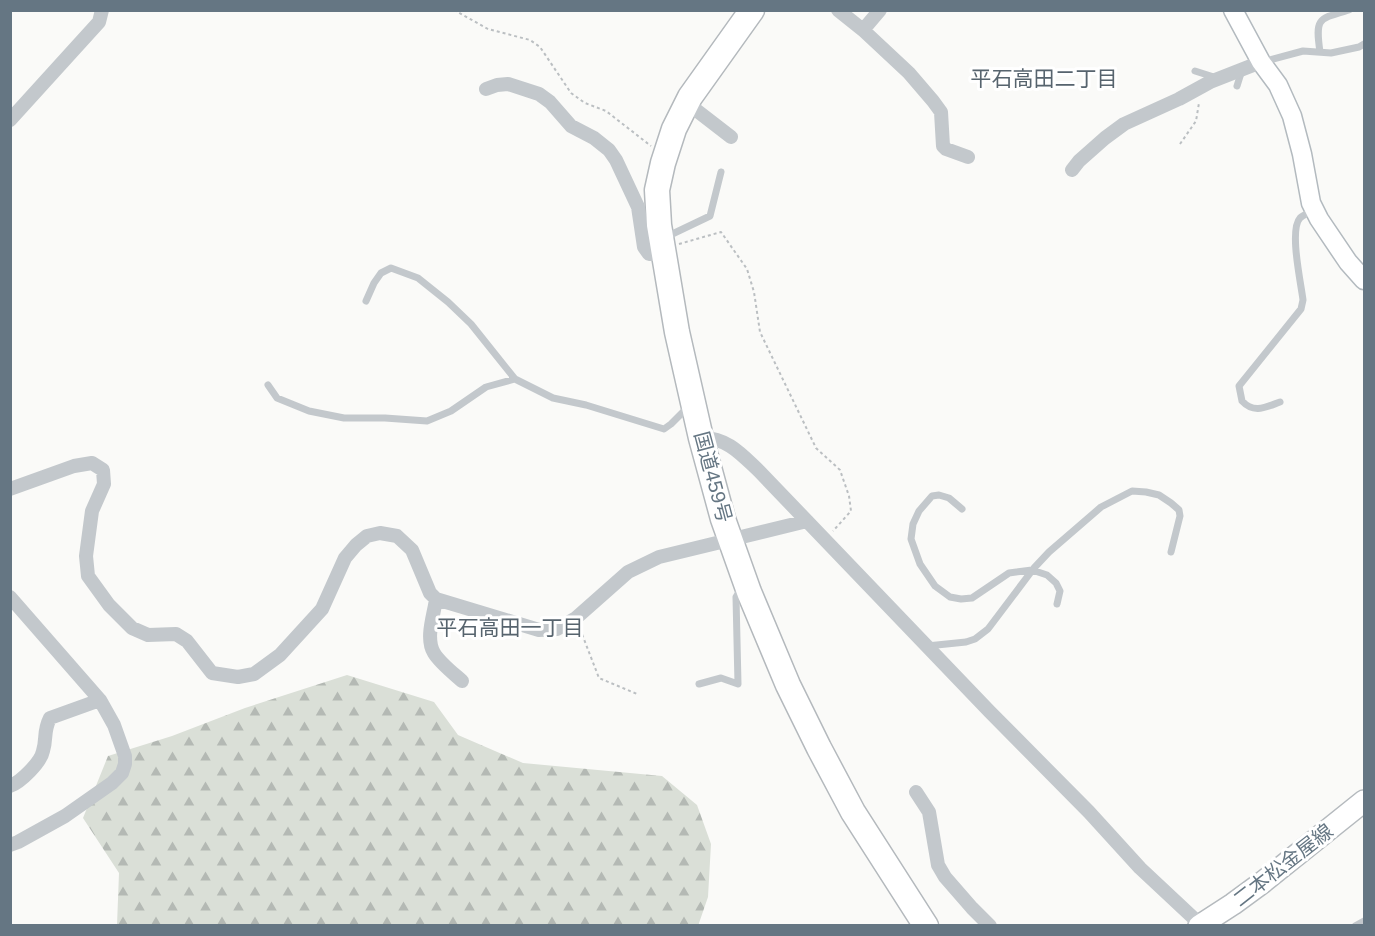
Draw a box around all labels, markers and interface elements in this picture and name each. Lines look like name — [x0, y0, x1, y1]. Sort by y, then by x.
district label: 平石高田二丁目 — [971, 67, 1118, 90]
street label: 国道459号 — [690, 429, 736, 525]
district label: 平石高田一丁目 — [437, 616, 584, 639]
street label: 二本松金屋線 — [1229, 819, 1337, 911]

